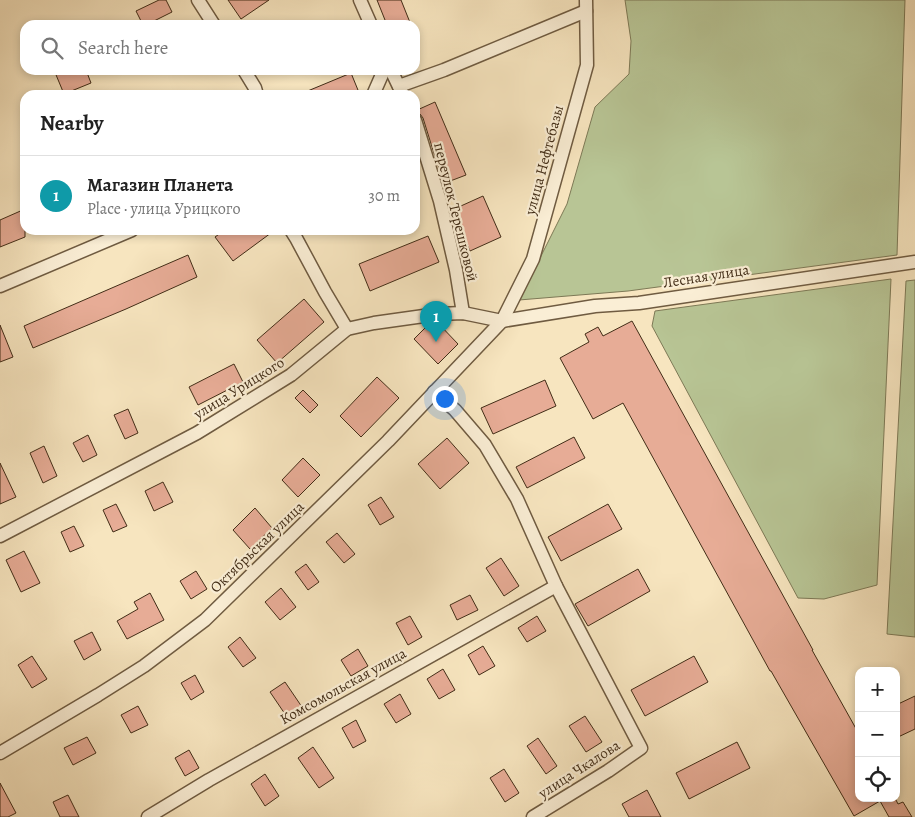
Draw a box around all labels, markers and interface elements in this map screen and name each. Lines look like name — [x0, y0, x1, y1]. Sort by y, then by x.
search box — [20, 20, 420, 75]
icon: search — [38, 34, 66, 62]
text: Search here — [78, 35, 168, 61]
street label: улица Нефтебазы — [519, 103, 568, 218]
text: Nearby — [40, 109, 103, 137]
street label: переулок Терешковой — [429, 140, 483, 284]
text: Магазин Планета — [87, 172, 233, 198]
text: 1 — [53, 185, 59, 207]
text: 30 m — [368, 185, 400, 207]
text: Place · улица Урицкого — [87, 198, 241, 220]
street label: Лесная улица — [661, 259, 751, 293]
pin: 1 — [420, 301, 452, 342]
street label: улица Урицкого — [189, 352, 288, 424]
your location — [432, 386, 458, 412]
street label: Октябрьская улица — [206, 497, 309, 597]
street label: Комсомольская улица — [276, 643, 410, 729]
map controls — [855, 667, 900, 802]
button: + — [855, 667, 900, 712]
button: − — [855, 712, 900, 757]
street label: улица Чкалова — [533, 735, 624, 803]
button: locate — [855, 757, 900, 802]

